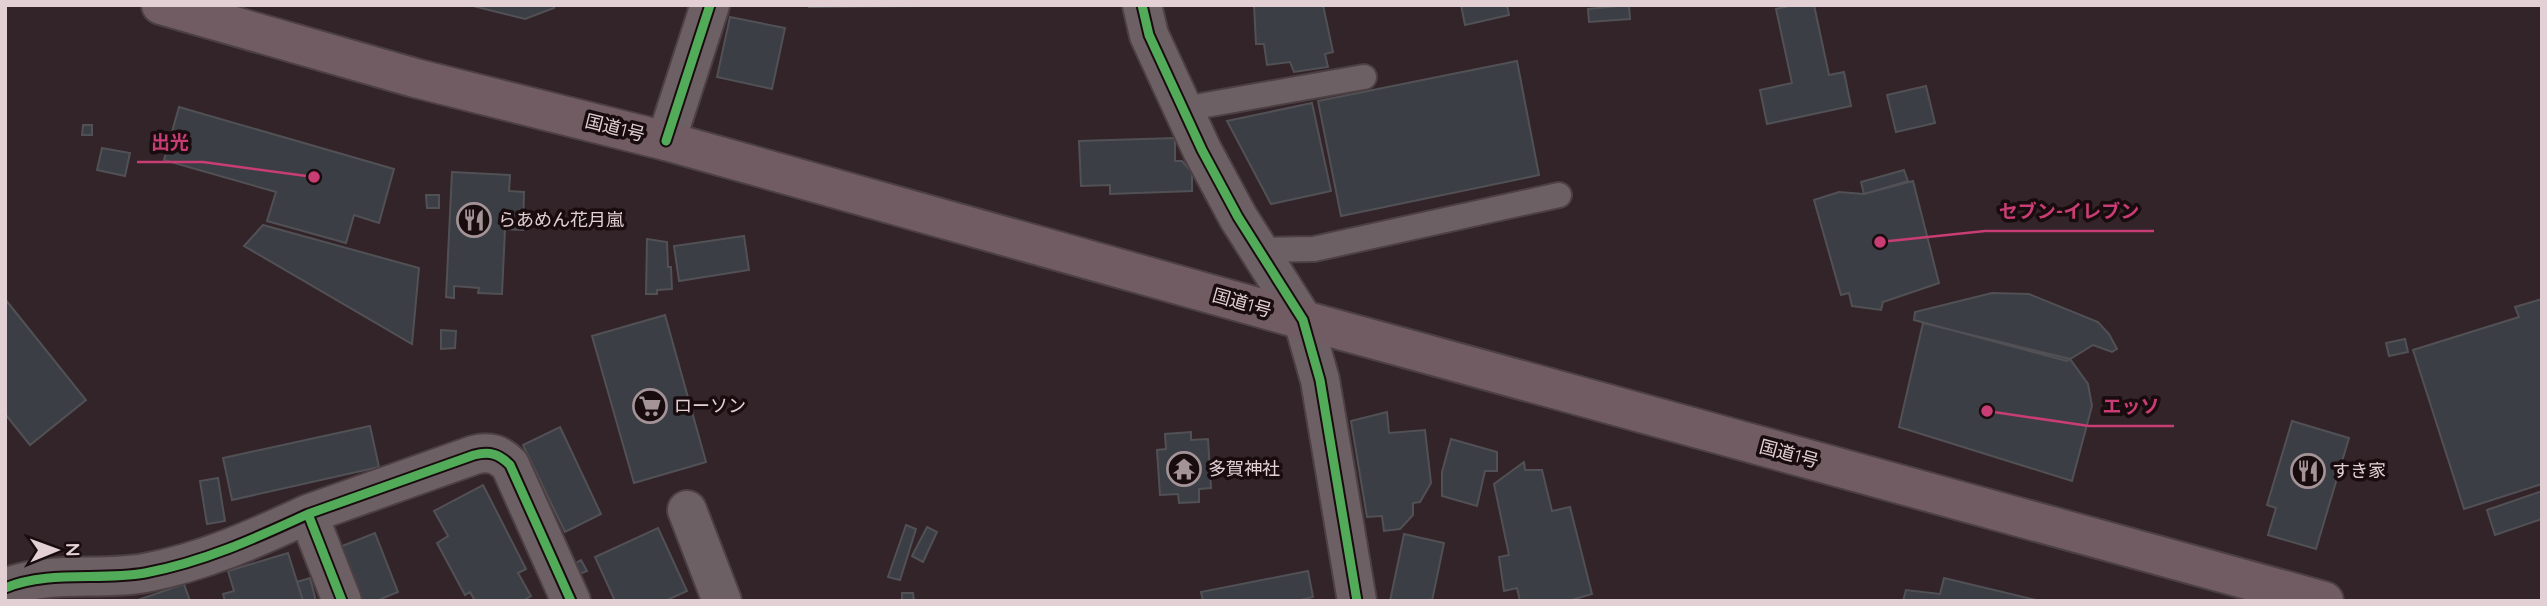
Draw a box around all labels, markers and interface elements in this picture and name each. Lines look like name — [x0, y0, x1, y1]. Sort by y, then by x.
street label: 国道1号 — [583, 109, 647, 146]
callout: 出光 — [137, 122, 203, 162]
text: 出光 — [151, 130, 189, 154]
callout: セブン-イレブン — [1985, 191, 2154, 231]
text: セブン-イレブン — [1999, 199, 2139, 223]
restaurant icon: らあめん花月嵐 — [455, 201, 493, 239]
place label: らあめん花月嵐 — [498, 208, 624, 231]
street label: 国道1号 — [1210, 283, 1274, 322]
callout: エッソ — [2089, 386, 2174, 426]
supermarket icon: ローソン — [631, 387, 669, 425]
place label: ローソン — [674, 394, 746, 417]
text: エッソ — [2102, 394, 2160, 418]
street label: 国道1号 — [1757, 435, 1821, 472]
temple icon: 多賀神社 — [1165, 450, 1203, 488]
restaurant icon: すき家 — [2289, 452, 2327, 490]
place label: 多賀神社 — [1208, 457, 1280, 480]
place label: すき家 — [2332, 459, 2386, 482]
north arrow — [21, 515, 91, 585]
text: N — [61, 543, 85, 557]

